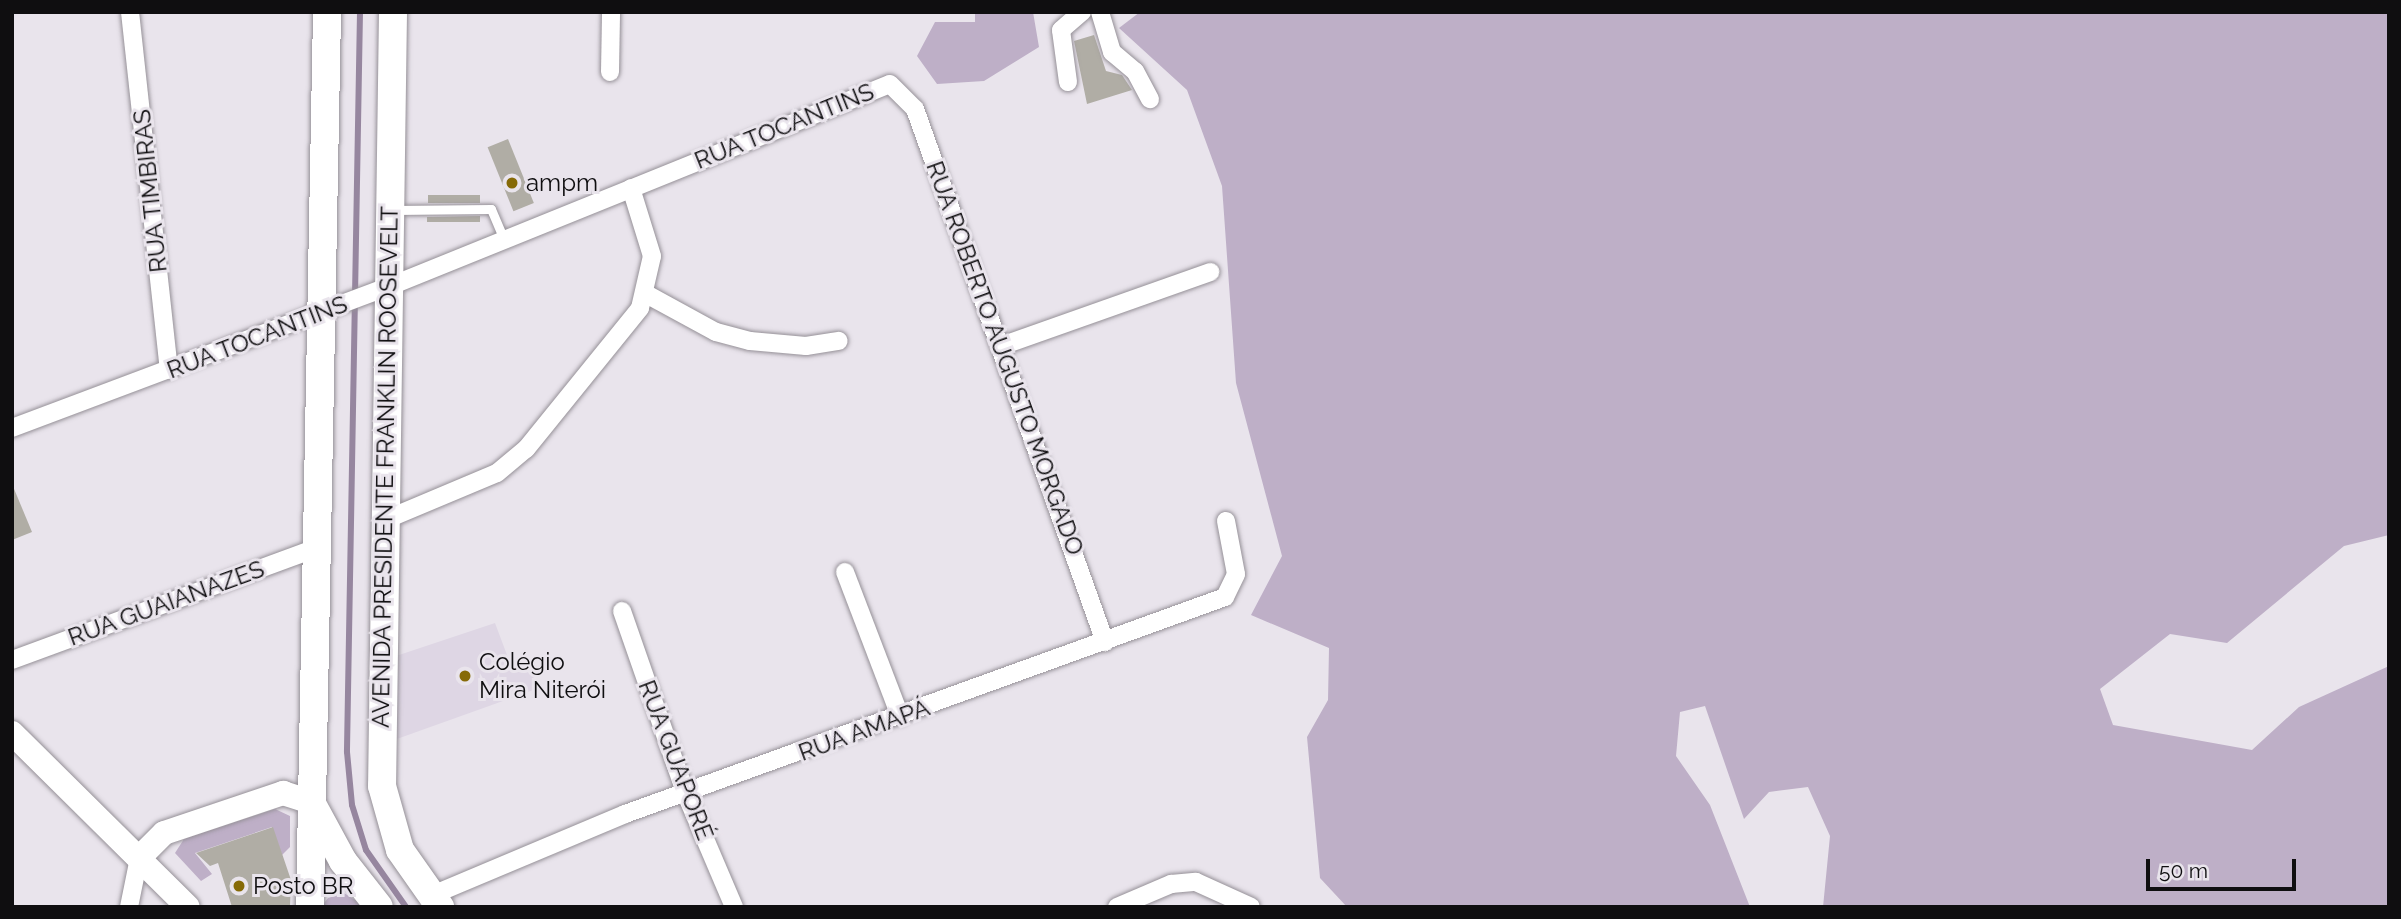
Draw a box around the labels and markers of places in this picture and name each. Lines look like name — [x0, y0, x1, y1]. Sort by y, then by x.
place label: ampm — [526, 169, 598, 197]
marker: ampm — [504, 175, 520, 191]
place label: Colégio Mira Niterói — [479, 648, 606, 704]
marker: Colégio Mira Niterói — [457, 668, 473, 684]
place label: Posto BR — [253, 872, 353, 900]
marker: Posto BR — [231, 878, 247, 894]

